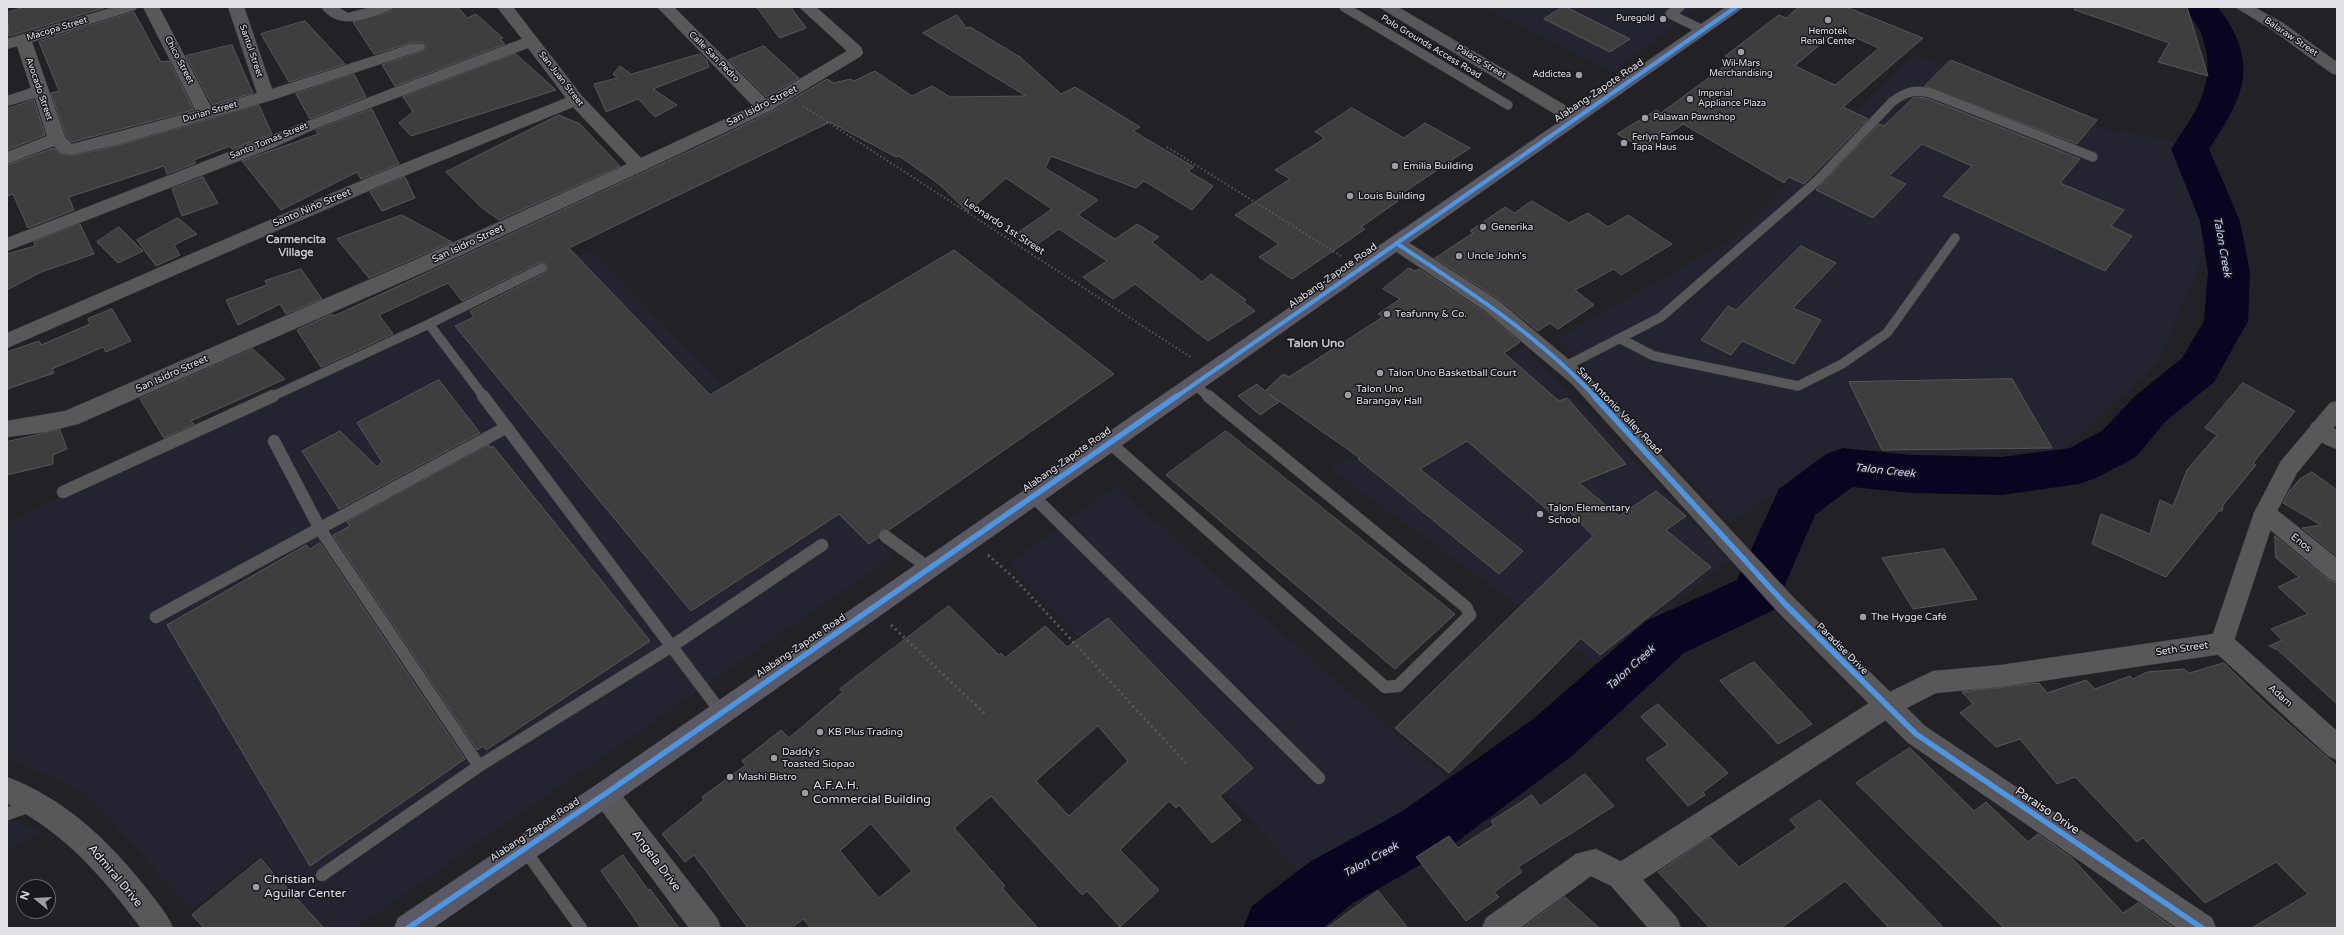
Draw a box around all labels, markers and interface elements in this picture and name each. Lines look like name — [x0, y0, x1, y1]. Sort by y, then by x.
street label: Polo Grounds Access Road — [1379, 13, 1483, 81]
place label: Puregold — [1616, 14, 1655, 24]
marker: Puregold — [1658, 14, 1668, 24]
street label: Macopa Street — [25, 15, 89, 43]
marker: Hemotek Renal Center — [1823, 15, 1833, 25]
street label: Balaraw Street — [2262, 15, 2320, 59]
street label: Santol Street — [237, 23, 265, 79]
place label: Hemotek Renal Center — [1800, 27, 1856, 48]
street label: Calle San Pedro — [686, 29, 742, 85]
street label: Chico Street — [162, 34, 196, 86]
street label: Palace Street — [1454, 43, 1508, 81]
marker: Wil-Mars Merchandising — [1736, 47, 1746, 57]
street label: San Juan Street — [536, 49, 586, 109]
street label: Avocado Street — [23, 56, 55, 122]
street label: Alabang-Zapote Road — [1552, 57, 1646, 125]
place label: Wil-Mars Merchandising — [1709, 59, 1773, 80]
place label: Addictea — [1532, 70, 1571, 80]
marker: Addictea — [1574, 70, 1584, 80]
street label: San Isidro Street — [725, 83, 799, 129]
place label: Imperial Appliance Plaza — [1698, 89, 1766, 110]
marker: Imperial Appliance Plaza — [1685, 94, 1695, 104]
street label: Durian Street — [181, 99, 239, 125]
marker: Palawan Pawnshop — [1640, 113, 1650, 123]
place label: Palawan Pawnshop — [1653, 113, 1735, 123]
street label: Santo Tomas Street — [228, 120, 310, 162]
place label: Ferlyn Famous Tapa Haus — [1632, 133, 1694, 154]
marker: Ferlyn Famous Tapa Haus — [1619, 138, 1629, 148]
place label: Emilia Building — [1403, 160, 1473, 172]
marker: Emilia Building — [1390, 161, 1400, 171]
street label: Santo Niño Street — [271, 186, 353, 230]
place label: Louis Building — [1358, 190, 1425, 202]
marker: Louis Building — [1345, 191, 1355, 201]
street label: Leonardo 1st Street — [961, 196, 1047, 258]
water label: Talon Creek — [2210, 216, 2234, 278]
place label: Generika — [1491, 221, 1533, 233]
street label: San Isidro Street — [430, 222, 506, 266]
marker: Generika — [1478, 222, 1488, 232]
district label: Carmencita Village — [266, 233, 326, 259]
street label: Alabang-Zapote Road — [1286, 241, 1380, 311]
place label: Uncle John's — [1467, 250, 1527, 262]
marker: Uncle John's — [1454, 251, 1464, 261]
place label: Teafunny & Co. — [1395, 308, 1467, 320]
marker: Teafunny & Co. — [1382, 309, 1392, 319]
district label: Talon Uno — [1287, 337, 1345, 351]
street label: San Isidro Street — [134, 353, 210, 395]
street label: San Antonio Valley Road — [1574, 365, 1664, 457]
place label: Talon Uno Basketball Court — [1388, 367, 1517, 379]
marker: Talon Uno Basketball Court — [1375, 368, 1385, 378]
place label: Talon Uno Barangay Hall — [1356, 383, 1422, 406]
marker: Talon Uno Barangay Hall — [1343, 390, 1353, 400]
street label: Alabang-Zapote Road — [1020, 425, 1114, 495]
water label: Talon Creek — [1854, 461, 1916, 481]
place label: Talon Elementary School — [1548, 502, 1630, 526]
marker: Talon Elementary School — [1535, 509, 1545, 519]
street label: Enos — [2288, 531, 2314, 555]
place label: The Hygge Café — [1871, 611, 1947, 623]
street label: Alabang-Zapote Road — [754, 612, 848, 680]
marker: The Hygge Café — [1858, 612, 1868, 622]
street label: Paradise Drive — [1814, 621, 1870, 677]
street label: Seth Street — [2155, 639, 2209, 659]
water label: Talon Creek — [1604, 643, 1658, 693]
street label: Adam — [2265, 682, 2295, 710]
place label: KB Plus Trading — [828, 726, 903, 738]
marker: KB Plus Trading — [815, 727, 825, 737]
place label: Daddy's Toasted Siopao — [782, 746, 855, 770]
marker: Daddy's Toasted Siopao — [769, 753, 779, 763]
place label: Mashi Bistro — [738, 771, 797, 783]
marker: Mashi Bistro — [725, 772, 735, 782]
place label: A.F.A.H. Commercial Building — [813, 779, 931, 807]
street label: Paraiso Drive — [2012, 784, 2082, 838]
marker: A.F.A.H. Commercial Building — [800, 788, 810, 798]
street label: Alabang-Zapote Road — [488, 796, 582, 864]
street label: Angela Drive — [628, 828, 684, 894]
water label: Talon Creek — [1341, 839, 1401, 881]
street label: Admiral Drive — [85, 842, 145, 910]
place label: Christian Aguilar Center — [264, 873, 346, 901]
north arrow — [16, 879, 56, 919]
marker: Christian Aguilar Center — [251, 882, 261, 892]
text: N — [18, 889, 33, 902]

